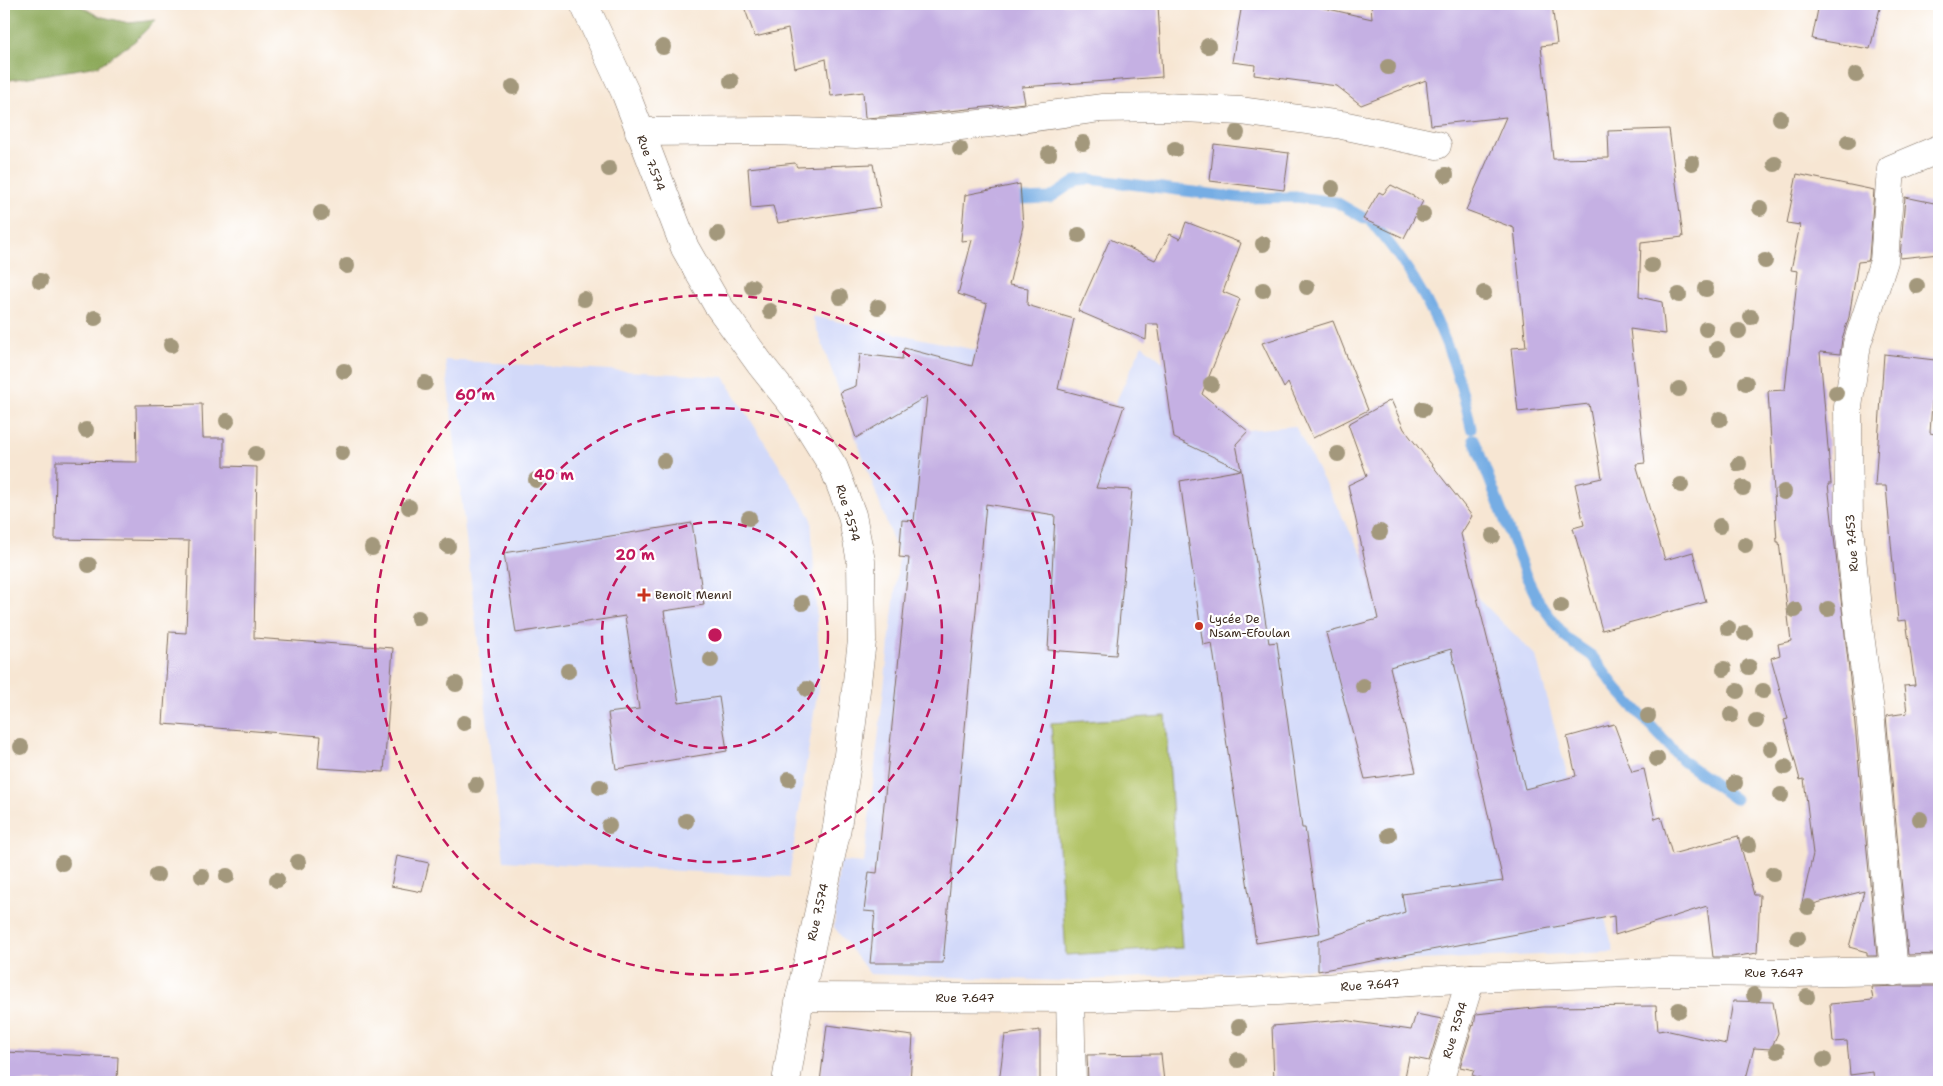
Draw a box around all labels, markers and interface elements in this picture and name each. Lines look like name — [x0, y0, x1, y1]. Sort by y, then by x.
street label: Rue 7.574 — [633, 133, 669, 193]
text: 60 m — [455, 385, 495, 405]
text: 40 m — [534, 465, 574, 485]
street label: Rue 7.574 — [832, 483, 864, 543]
street label: Rue 7.453 — [1842, 514, 1862, 572]
text: 20 m — [615, 545, 655, 565]
place label: Benoit Menni — [655, 587, 732, 603]
marker: Benoit Menni — [637, 588, 651, 602]
place label: Lycée De Nsam-Efoulan — [1209, 611, 1290, 641]
marker: Lycée De Nsam-Efoulan — [1193, 620, 1205, 632]
centre of rings — [706, 626, 724, 644]
street label: Rue 7.574 — [804, 882, 832, 942]
street label: Rue 7.647 — [1744, 965, 1804, 981]
street label: Rue 7.647 — [1340, 975, 1400, 995]
street label: Rue 7.647 — [935, 990, 995, 1006]
street label: Rue 7.594 — [1439, 1000, 1471, 1060]

